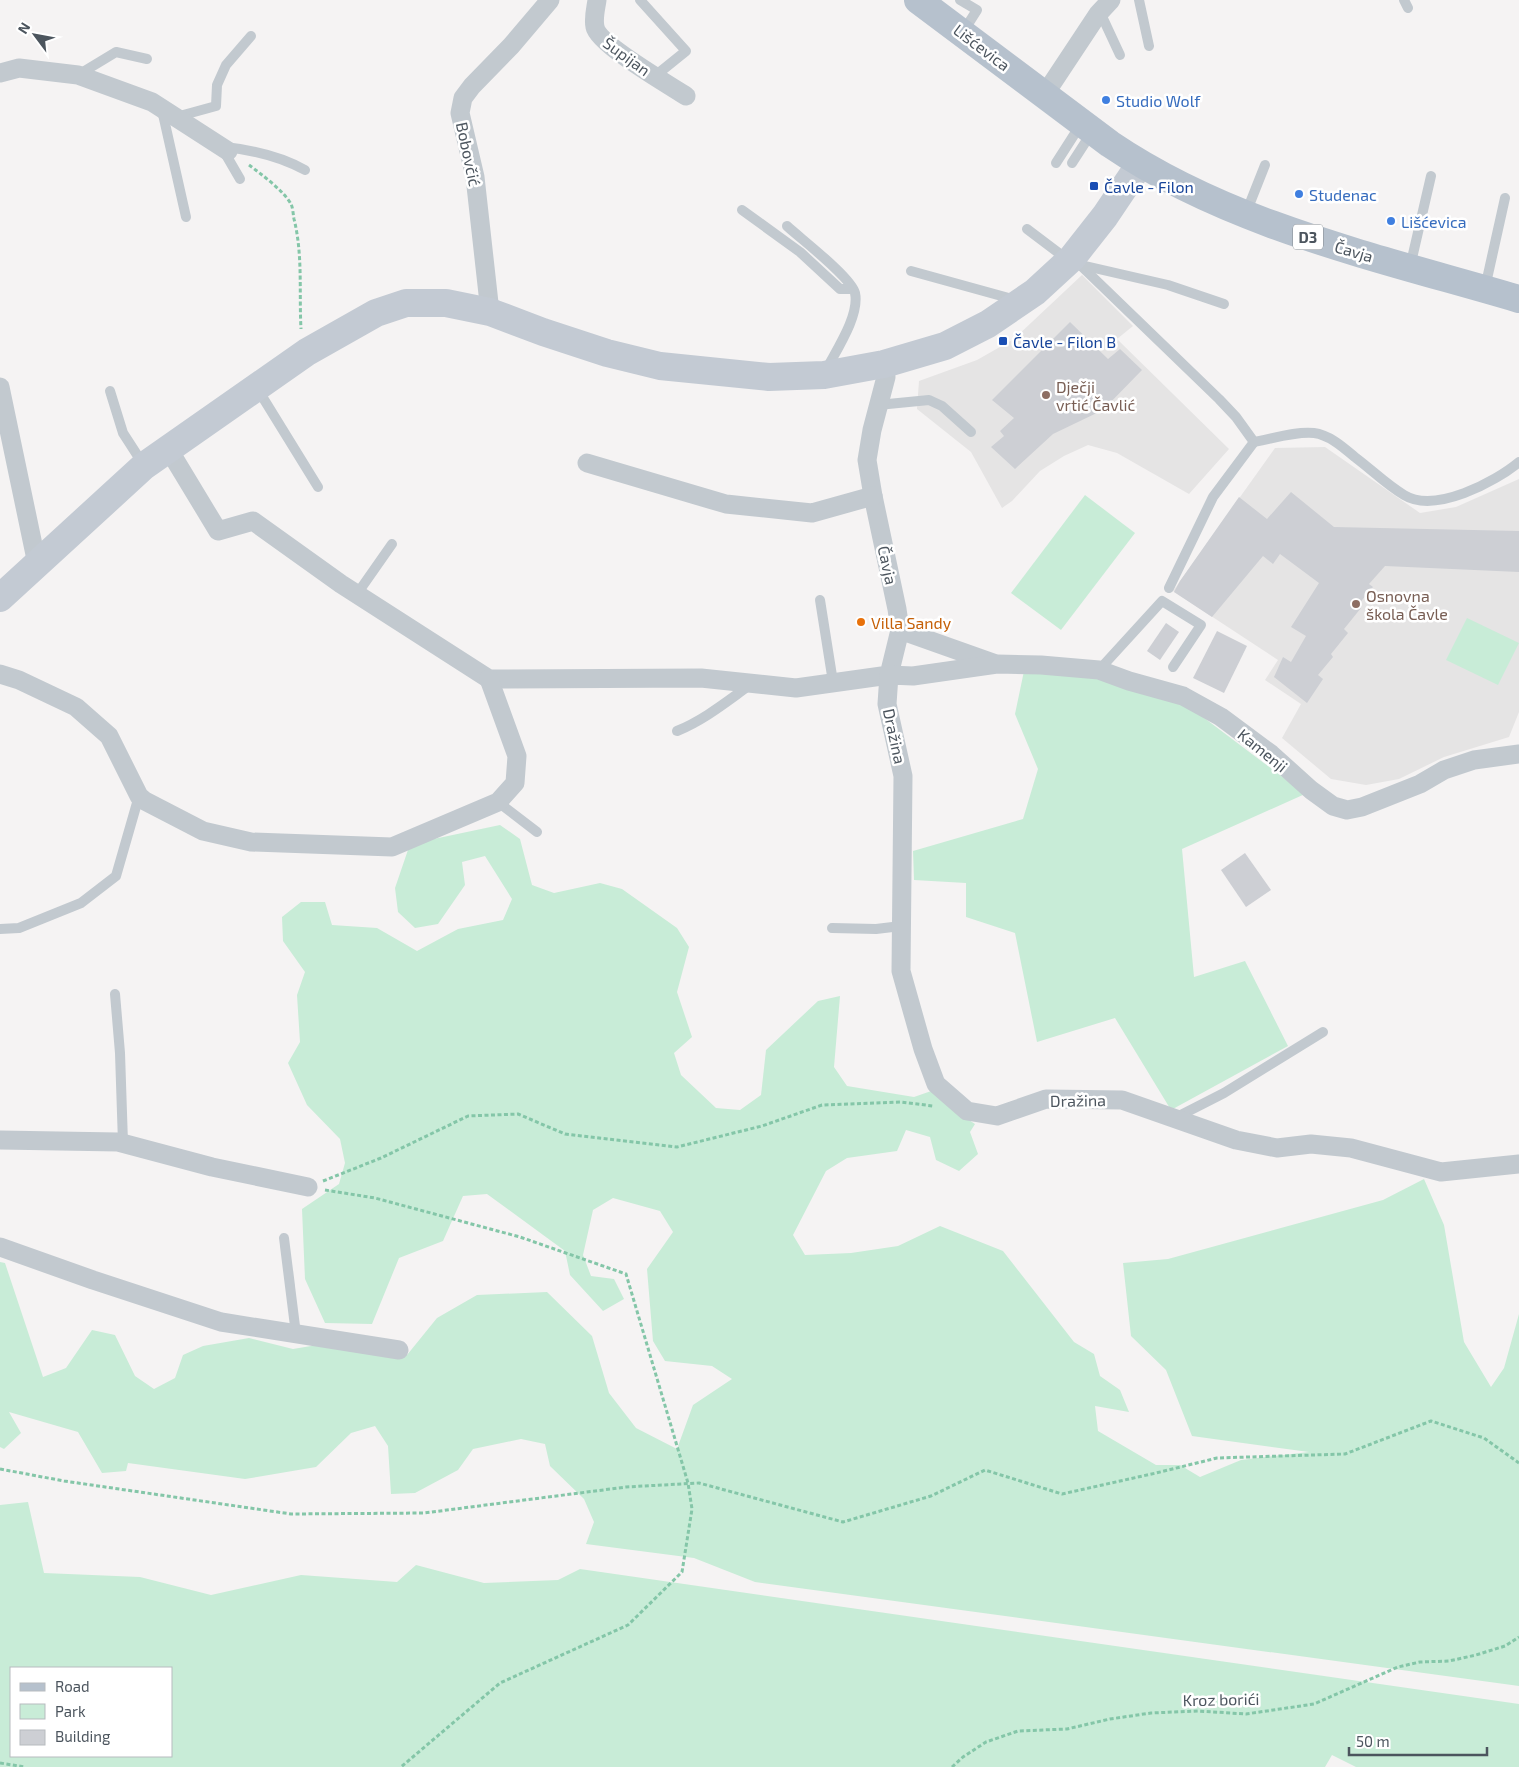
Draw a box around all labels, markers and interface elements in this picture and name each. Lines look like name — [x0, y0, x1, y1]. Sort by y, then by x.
north arrow — [10, 10, 60, 60]
text: N — [14, 19, 33, 37]
street label: Lišćevica — [950, 20, 1014, 74]
street label: Šupijan — [599, 33, 654, 80]
place label: Studio Wolf — [1116, 91, 1201, 110]
marker: Studio Wolf — [1100, 94, 1112, 106]
street label: Bobovčić — [453, 120, 485, 188]
place label: Čavle - Filon — [1104, 177, 1194, 196]
marker: Čavle - Filon — [1088, 180, 1100, 192]
place label: Studenac — [1309, 185, 1377, 204]
marker: Studenac — [1293, 188, 1305, 200]
place label: Lišćevica — [1401, 212, 1467, 231]
marker: Lišćevica — [1385, 215, 1397, 227]
road number: D3 — [1293, 224, 1323, 250]
street label: Čavja — [1332, 236, 1375, 266]
place label: Čavle - Filon B — [1013, 332, 1116, 351]
marker: Čavle - Filon B — [997, 335, 1009, 347]
place label: Dječji vrtić Čavlić — [1056, 377, 1135, 414]
marker: Dječji vrtić Čavlić — [1040, 389, 1052, 401]
street label: Čavja — [874, 544, 901, 586]
place label: Osnovna škola Čavle — [1366, 586, 1448, 623]
marker: Osnovna škola Čavle — [1350, 598, 1362, 610]
place label: Villa Sandy — [871, 613, 952, 632]
marker: Villa Sandy — [855, 616, 867, 628]
street label: Dražina — [880, 707, 910, 765]
street label: Kamenji — [1234, 724, 1292, 776]
street label: Dražina — [1050, 1090, 1106, 1110]
legend — [10, 1667, 172, 1757]
text: Road — [55, 1677, 90, 1695]
street label: Kroz borići — [1182, 1689, 1260, 1709]
text: Park — [55, 1702, 86, 1720]
scale bar — [1349, 1724, 1486, 1756]
text: Building — [55, 1727, 111, 1745]
text: 50 m — [1356, 1732, 1390, 1750]

